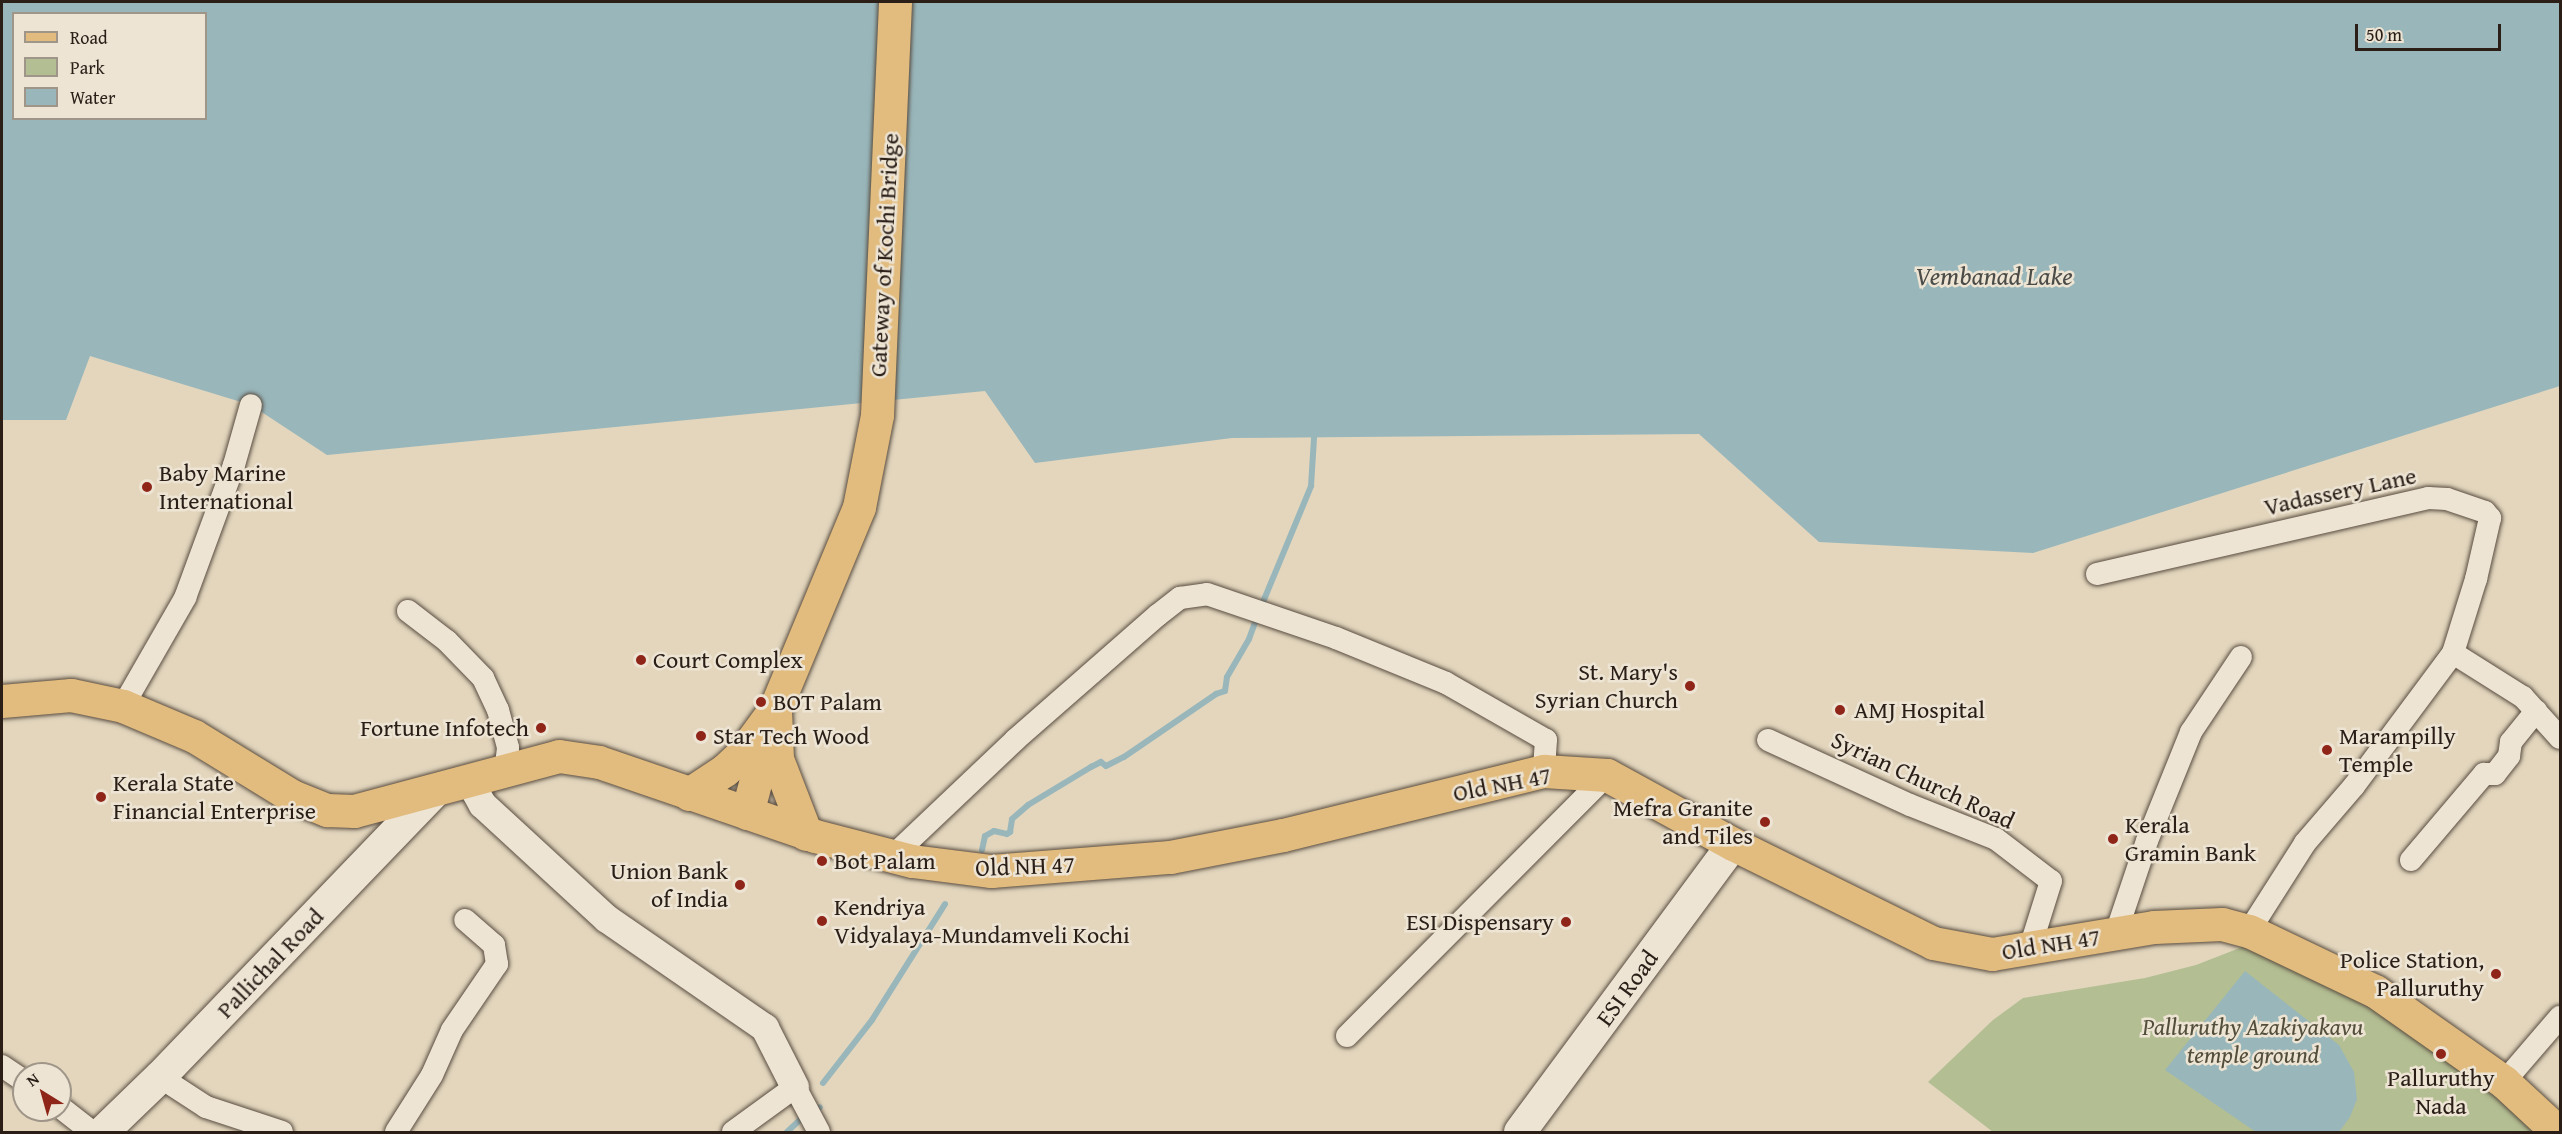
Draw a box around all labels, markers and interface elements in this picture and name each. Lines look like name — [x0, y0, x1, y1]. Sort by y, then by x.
legend — [12, 12, 207, 120]
scale bar — [2358, 12, 2504, 50]
text: 50 m — [2366, 21, 2402, 48]
text: Road — [70, 24, 108, 51]
text: Park — [70, 54, 105, 81]
text: Water — [70, 84, 115, 111]
street label: Gateway of Kochi Bridge — [863, 132, 905, 378]
water label: Vembanad Lake — [1915, 260, 2073, 292]
place label: Baby Marine International — [159, 459, 293, 515]
street label: Vadassery Lane — [2261, 461, 2419, 521]
marker: Baby Marine International — [140, 480, 154, 494]
place label: Court Complex — [653, 646, 803, 674]
marker: Court Complex — [634, 653, 648, 667]
place label: St. Mary's Syrian Church — [1535, 658, 1678, 714]
marker: St. Mary's Syrian Church — [1683, 679, 1697, 693]
place label: BOT Palam — [773, 688, 882, 716]
marker: BOT Palam — [754, 695, 768, 709]
place label: AMJ Hospital — [1854, 696, 1985, 724]
marker: AMJ Hospital — [1831, 701, 1849, 719]
place label: Fortune Infotech — [360, 714, 529, 742]
marker: Fortune Infotech — [534, 721, 548, 735]
place label: Star Tech Wood — [713, 722, 869, 750]
place label: Marampilly Temple — [2339, 722, 2456, 778]
street label: Syrian Church Road — [1827, 725, 2019, 835]
marker: Star Tech Wood — [694, 729, 708, 743]
marker: Marampilly Temple — [2320, 743, 2334, 757]
street label: Old NH 47 — [1450, 760, 1554, 808]
place label: Kerala State Financial Enterprise — [113, 769, 316, 825]
marker: Kerala State Financial Enterprise — [94, 790, 108, 804]
place label: Mefra Granite and Tiles — [1613, 794, 1753, 850]
place label: Kerala Gramin Bank — [2125, 811, 2256, 867]
marker: Mefra Granite and Tiles — [1758, 815, 1772, 829]
marker: Kerala Gramin Bank — [2106, 832, 2120, 846]
place label: Bot Palam — [834, 847, 936, 875]
street label: Old NH 47 — [975, 850, 1075, 882]
marker: Bot Palam — [815, 854, 829, 868]
place label: Union Bank of India — [610, 857, 728, 913]
marker: Union Bank of India — [733, 878, 747, 892]
place label: Kendriya Vidyalaya-Mundamveli Kochi — [834, 893, 1130, 949]
street label: Pallichal Road — [210, 902, 330, 1024]
place label: ESI Dispensary — [1406, 908, 1554, 936]
marker: Kendriya Vidyalaya-Mundamveli Kochi — [815, 914, 829, 928]
marker: ESI Dispensary — [1559, 915, 1573, 929]
street label: Old NH 47 — [2000, 922, 2102, 966]
street label: ESI Road — [1590, 944, 1664, 1032]
place label: Police Station, Palluruthy — [2340, 946, 2484, 1002]
marker: Police Station, Palluruthy — [2489, 967, 2503, 981]
park label: Palluruthy Azakiyakavu temple ground — [2142, 1013, 2364, 1069]
marker: Palluruthy Nada — [2434, 1047, 2448, 1061]
north arrow — [12, 1062, 72, 1122]
place label: Palluruthy Nada — [2387, 1064, 2495, 1120]
text: N — [21, 1066, 44, 1092]

